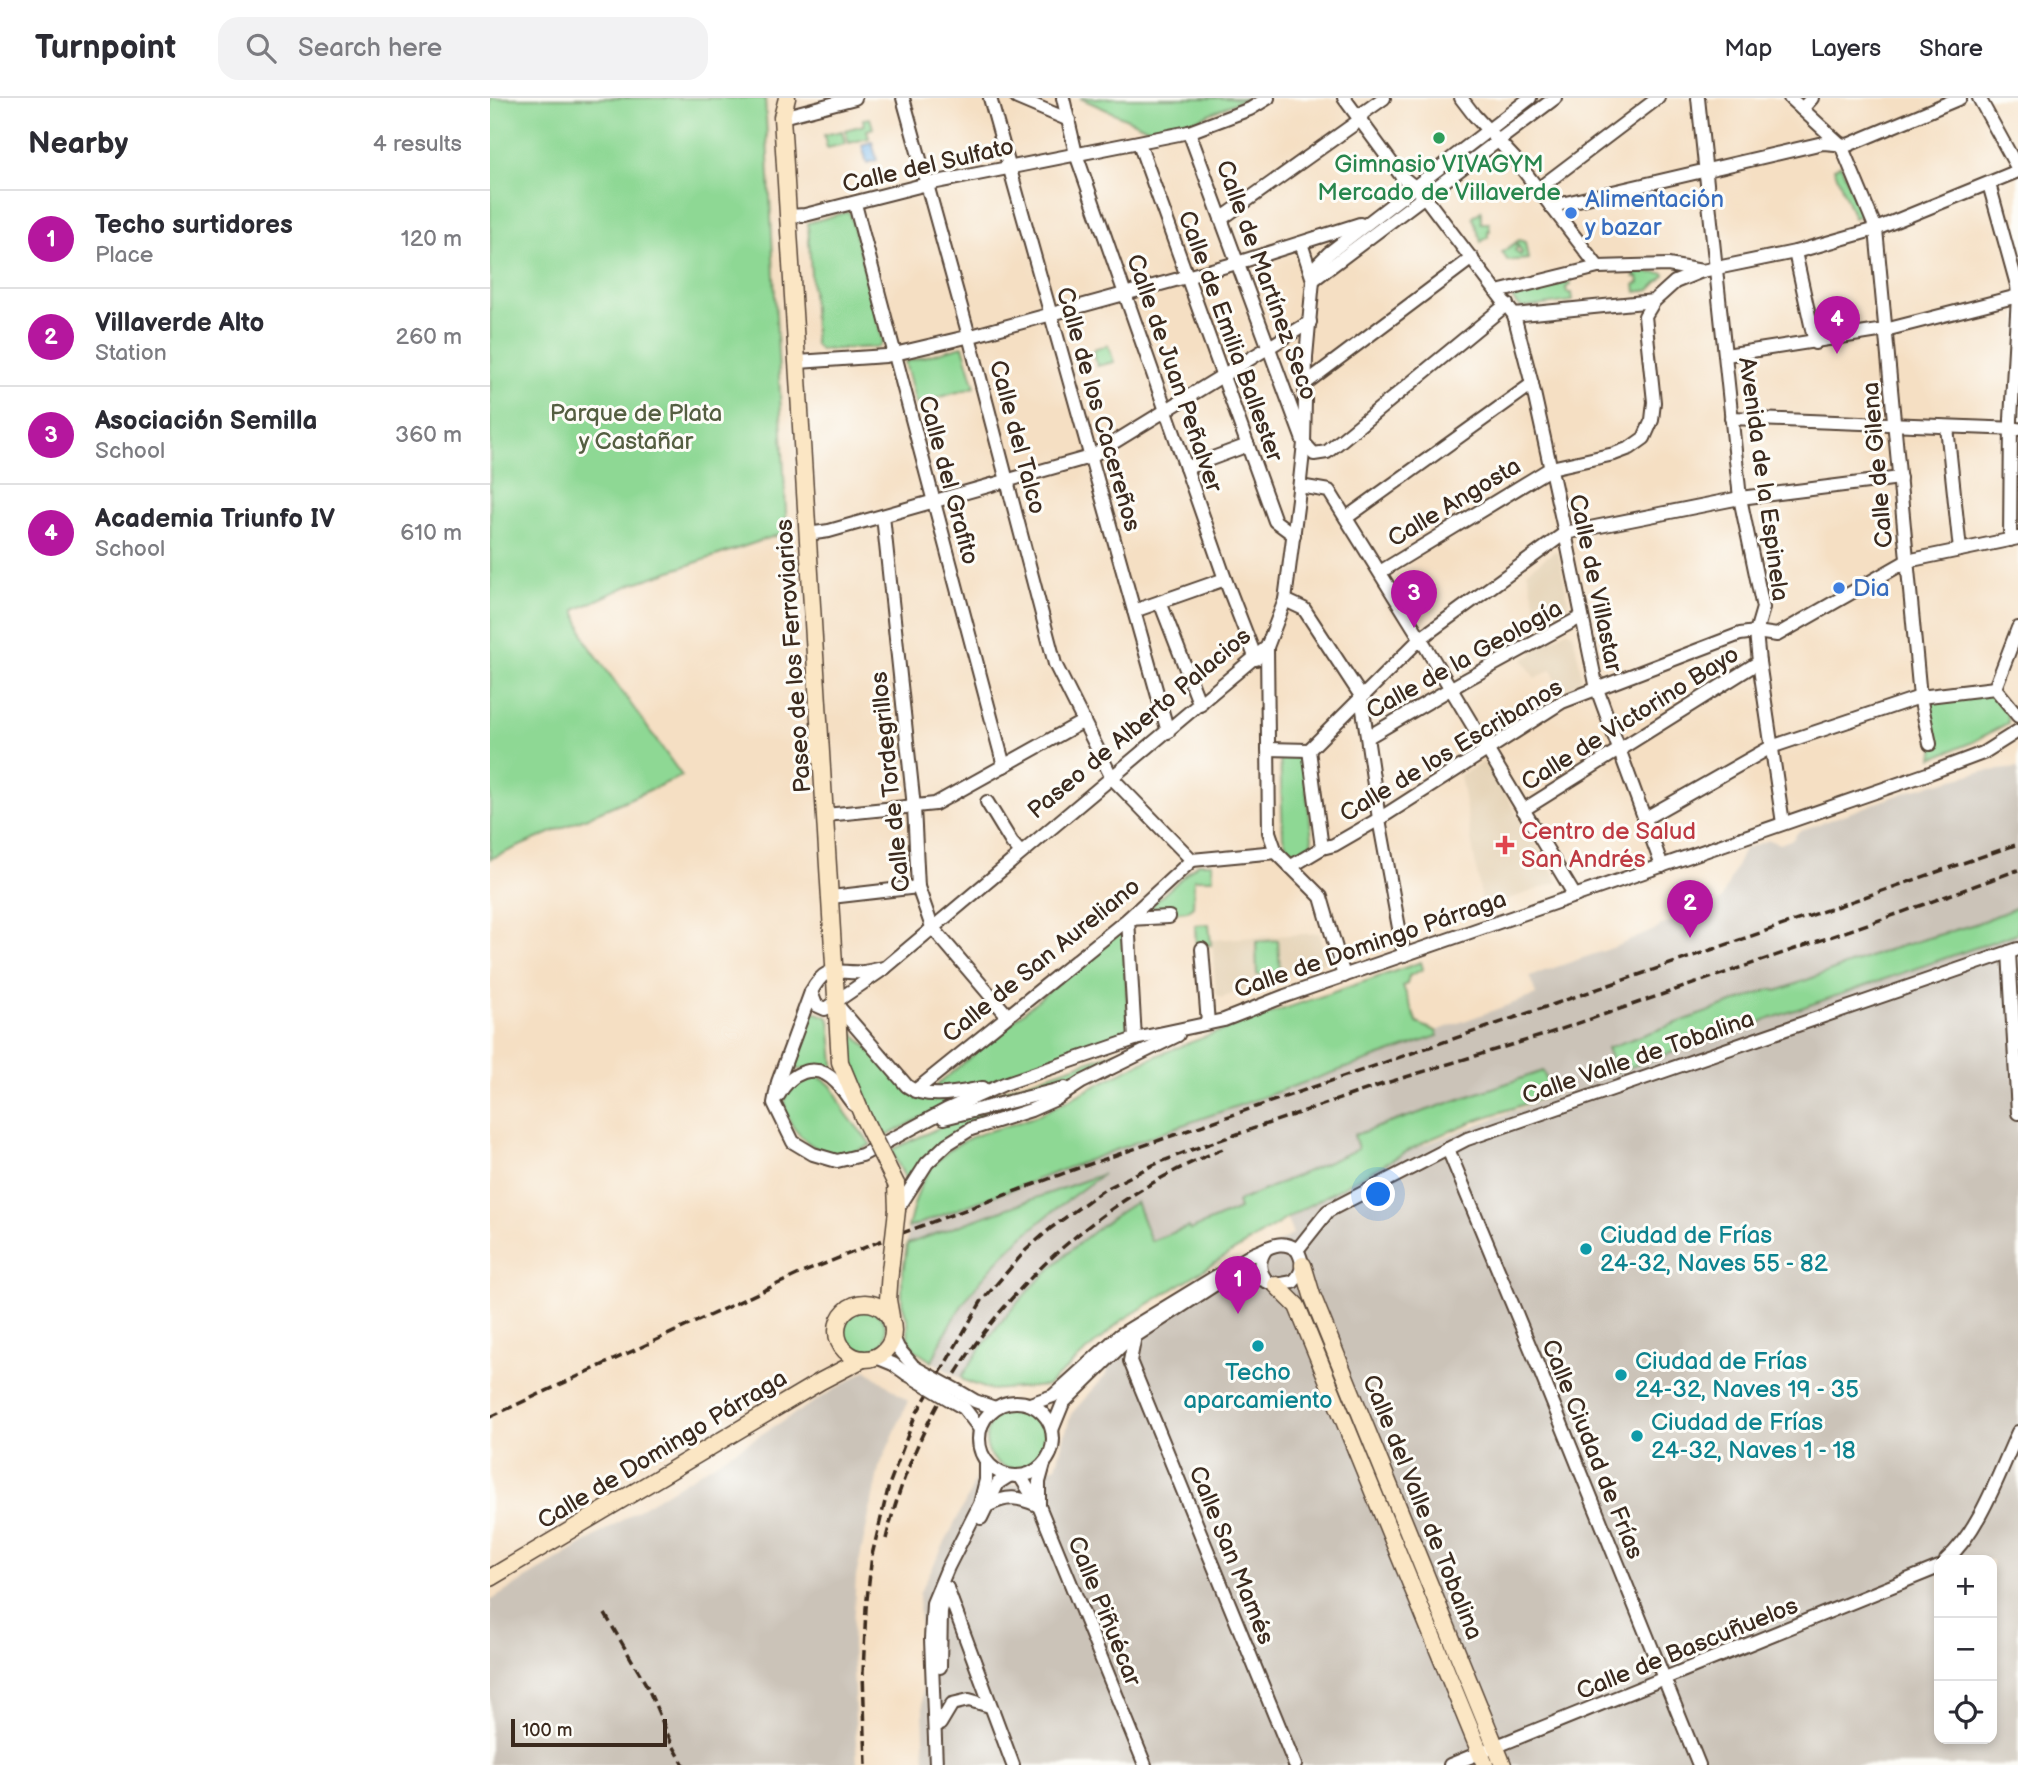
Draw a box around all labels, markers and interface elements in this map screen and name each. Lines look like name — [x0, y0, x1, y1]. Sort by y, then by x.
search box — [218, 17, 708, 80]
text: Turnpoint — [35, 28, 176, 68]
icon: search — [242, 29, 280, 67]
text: Search here — [298, 33, 442, 64]
text: Map — [1724, 34, 1772, 63]
text: Layers — [1810, 34, 1881, 63]
text: Share — [1919, 34, 1983, 63]
text: Nearby — [28, 126, 128, 162]
text: 4 results — [373, 130, 462, 158]
marker: Gimnasio VIVAGYM Mercado de Villaverde — [1431, 130, 1447, 146]
street label: Calle del Sulfato — [840, 132, 1017, 199]
place label: Gimnasio VIVAGYM Mercado de Villaverde — [1317, 150, 1561, 207]
street label: Calle de Martínez Seco — [1210, 156, 1323, 404]
place label: Alimentación y bazar — [1584, 185, 1724, 242]
marker: Alimentación y bazar — [1563, 205, 1579, 221]
street label: Calle de Emilia Ballester — [1172, 207, 1290, 466]
text: Techo surtidores — [95, 210, 293, 241]
text: 1 — [46, 225, 56, 253]
text: 120 m — [401, 225, 462, 253]
text: Place — [95, 241, 153, 269]
street label: Calle de Juan Peñalver — [1120, 250, 1229, 496]
street label: Calle de los Cacereños — [1050, 284, 1147, 535]
pin: 4 — [1814, 296, 1860, 354]
text: Villaverde Alto — [95, 308, 264, 339]
text: 2 — [44, 323, 58, 351]
text: 260 m — [396, 323, 462, 351]
text: Station — [95, 339, 167, 367]
street label: Avenida de la Espinela — [1732, 355, 1795, 603]
street label: Calle del Talco — [983, 357, 1052, 517]
street label: Calle de Gilena — [1856, 381, 1899, 549]
street label: Calle del Grafito — [912, 393, 985, 568]
park label: Parque de Plata y Castañar — [550, 399, 722, 456]
text: Asociación Semilla — [95, 406, 317, 437]
text: 3 — [44, 421, 58, 449]
text: 360 m — [395, 421, 462, 449]
text: School — [95, 437, 165, 465]
street label: Calle Angosta — [1383, 451, 1526, 553]
street label: Calle de Villastar — [1563, 492, 1629, 675]
text: Academia Triunfo IV — [95, 504, 335, 535]
street label: Paseo de los Ferroviarios — [769, 518, 818, 794]
text: 4 — [44, 519, 58, 547]
text: 610 m — [400, 519, 462, 547]
text: School — [95, 535, 165, 563]
pin: 3 — [1391, 570, 1437, 628]
place label: Dia — [1853, 574, 1890, 603]
marker: Dia — [1831, 580, 1847, 596]
street label: Calle de la Geología — [1361, 594, 1567, 725]
street label: Paseo de Alberto Palacios — [1022, 621, 1257, 825]
street label: Calle de Victorino Bayo — [1516, 640, 1744, 797]
street label: Calle de Tordegrillos — [864, 670, 916, 894]
street label: Calle de los Escribanos — [1335, 672, 1568, 828]
place label: Centro de Salud San Andrés — [1521, 817, 1696, 874]
marker: Centro de Salud San Andrés — [1495, 835, 1515, 855]
street label: Calle de San Aureliano — [937, 872, 1146, 1049]
pin: 2 — [1667, 880, 1713, 938]
street label: Calle de Domingo Párraga — [1230, 884, 1510, 1005]
street label: Calle Valle de Tobalina — [1518, 1004, 1758, 1111]
your location — [1361, 1177, 1395, 1211]
place label: Ciudad de Frías 24-32, Naves 55 - 82 — [1600, 1221, 1828, 1278]
marker: Ciudad de Frías 24-32, Naves 55 - 82 — [1578, 1241, 1594, 1257]
pin: 1 — [1215, 1256, 1261, 1314]
street label: Calle Ciudad de Frías — [1535, 1335, 1650, 1563]
marker: Techo aparcamiento — [1250, 1338, 1266, 1354]
place label: Ciudad de Frías 24-32, Naves 19 - 35 — [1635, 1347, 1859, 1404]
place label: Techo aparcamiento — [1183, 1358, 1333, 1415]
street label: Calle de Domingo Párraga — [532, 1363, 792, 1535]
marker: Ciudad de Frías 24-32, Naves 19 - 35 — [1613, 1367, 1629, 1383]
street label: Calle del Valle de Tobalina — [1356, 1370, 1489, 1644]
place label: Ciudad de Frías 24-32, Naves 1 - 18 — [1651, 1408, 1856, 1465]
marker: Ciudad de Frías 24-32, Naves 1 - 18 — [1629, 1428, 1645, 1444]
street label: Calle San Mamés — [1183, 1462, 1281, 1649]
street label: Calle Piñuécar — [1061, 1532, 1148, 1691]
map controls — [1934, 1555, 1997, 1744]
button: + — [1934, 1555, 1997, 1618]
street label: Calle de Bascuñuelos — [1572, 1591, 1802, 1706]
button: − — [1934, 1618, 1997, 1681]
button: locate — [1934, 1681, 1997, 1744]
scale bar — [511, 1716, 667, 1748]
text: 100 m — [522, 1719, 573, 1742]

